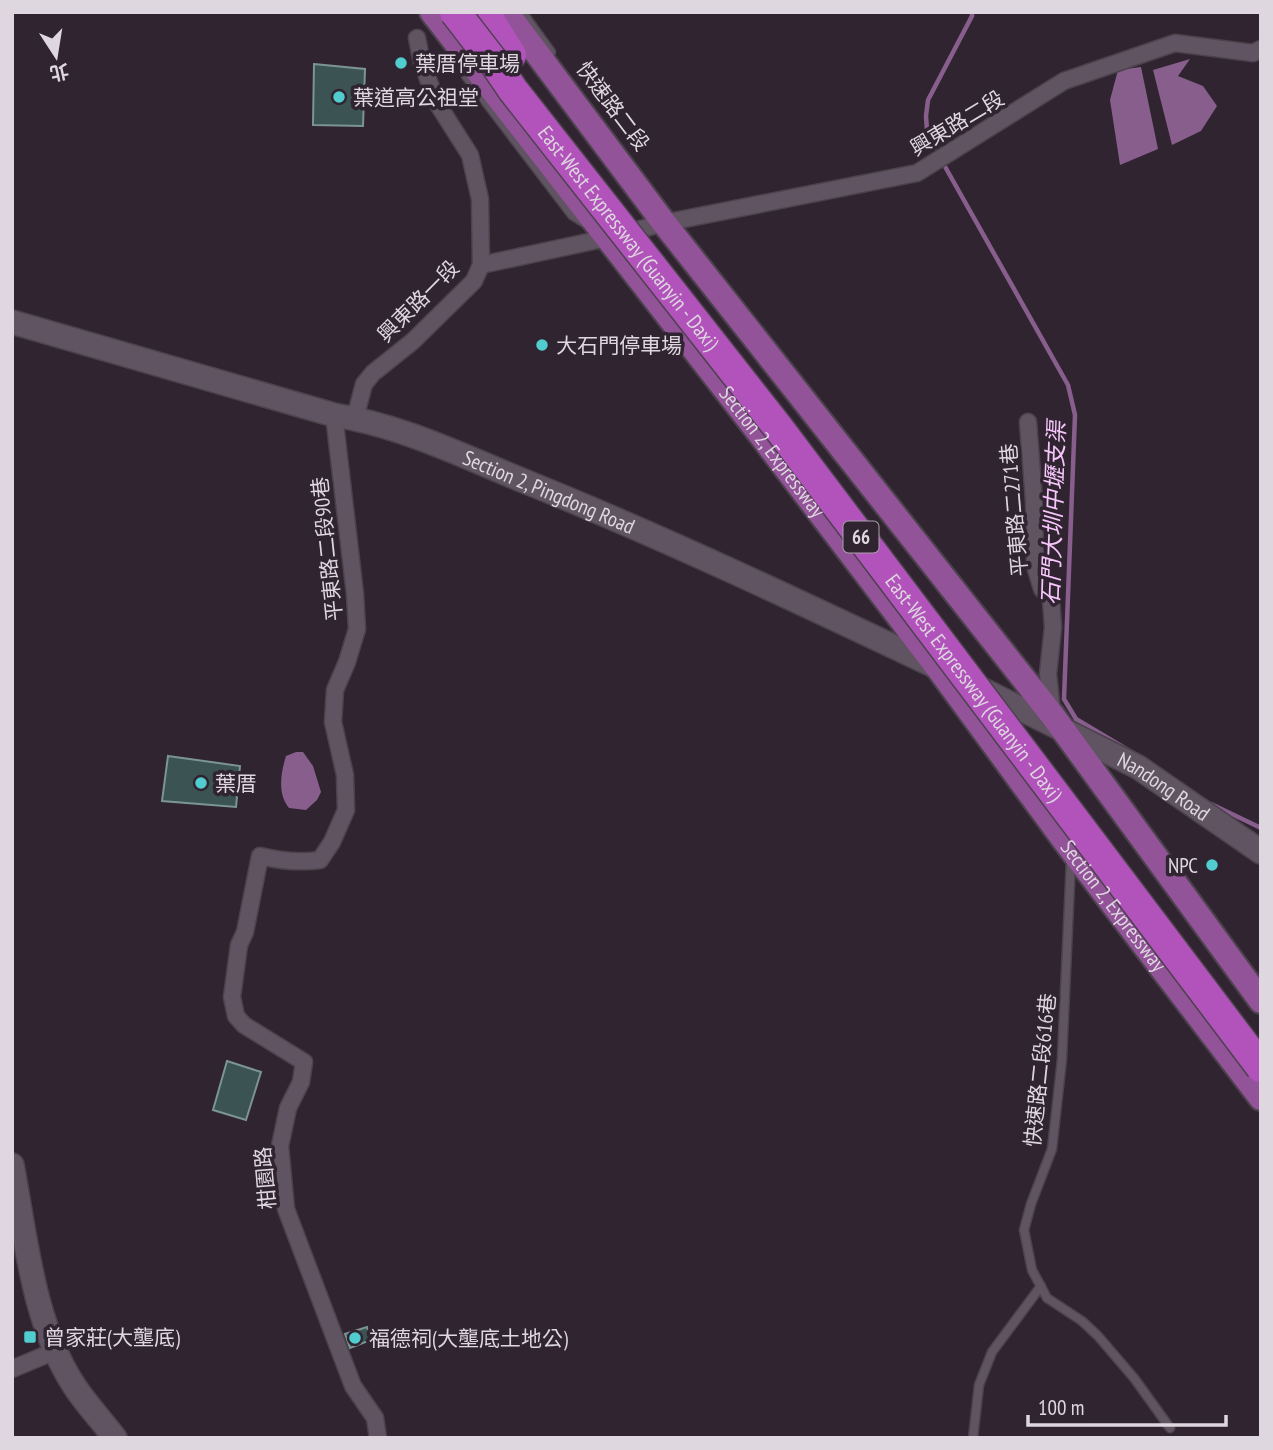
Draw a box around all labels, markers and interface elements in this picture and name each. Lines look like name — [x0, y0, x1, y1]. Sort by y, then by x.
north arrow — [21, 21, 91, 91]
place label: 葉厝停車場 — [415, 50, 520, 77]
marker: 葉厝停車場 — [393, 55, 409, 71]
street label: 快速路二段 — [571, 56, 655, 156]
text: 北 — [48, 59, 71, 86]
place label: 葉道高公祖堂 — [353, 84, 479, 111]
street label: 興東路二段 — [905, 84, 1009, 162]
marker: 葉道高公祖堂 — [331, 89, 347, 105]
street label: East-West Expressway (Guanyin - Daxi) — [533, 120, 726, 355]
street label: 興東路一段 — [371, 254, 465, 348]
place label: 大石門停車場 — [556, 332, 682, 359]
marker: 大石門停車場 — [534, 337, 550, 353]
street label: Section 2, Expressway — [714, 380, 832, 523]
water label: 石門大圳中壢支渠 — [1035, 418, 1071, 605]
street label: 平東路二271巷 — [995, 442, 1033, 578]
street label: Section 2, Pingdong Road — [459, 443, 639, 540]
street label: 平東路二段90巷 — [306, 476, 348, 622]
road number: 66 — [844, 522, 878, 552]
street label: East-West Expressway (Guanyin - Daxi) — [880, 568, 1069, 806]
street label: Nandong Road — [1113, 746, 1215, 826]
place label: 葉厝 — [215, 770, 257, 797]
marker: 葉厝 — [193, 775, 209, 791]
street label: Section 2, Expressway — [1055, 834, 1173, 977]
place label: NPC — [1168, 852, 1198, 879]
marker: NPC — [1204, 857, 1220, 873]
street label: 快速路二段616巷 — [1019, 992, 1061, 1148]
street label: 柑園路 — [249, 1145, 281, 1211]
place label: 曾家莊(大壟底) — [44, 1324, 180, 1351]
place label: 福德祠(大壟底土地公) — [369, 1325, 568, 1352]
marker: 曾家莊(大壟底) — [22, 1329, 38, 1345]
marker: 福德祠(大壟底土地公) — [347, 1330, 363, 1346]
scale bar — [1028, 1384, 1226, 1428]
text: 100 m — [1038, 1394, 1084, 1421]

